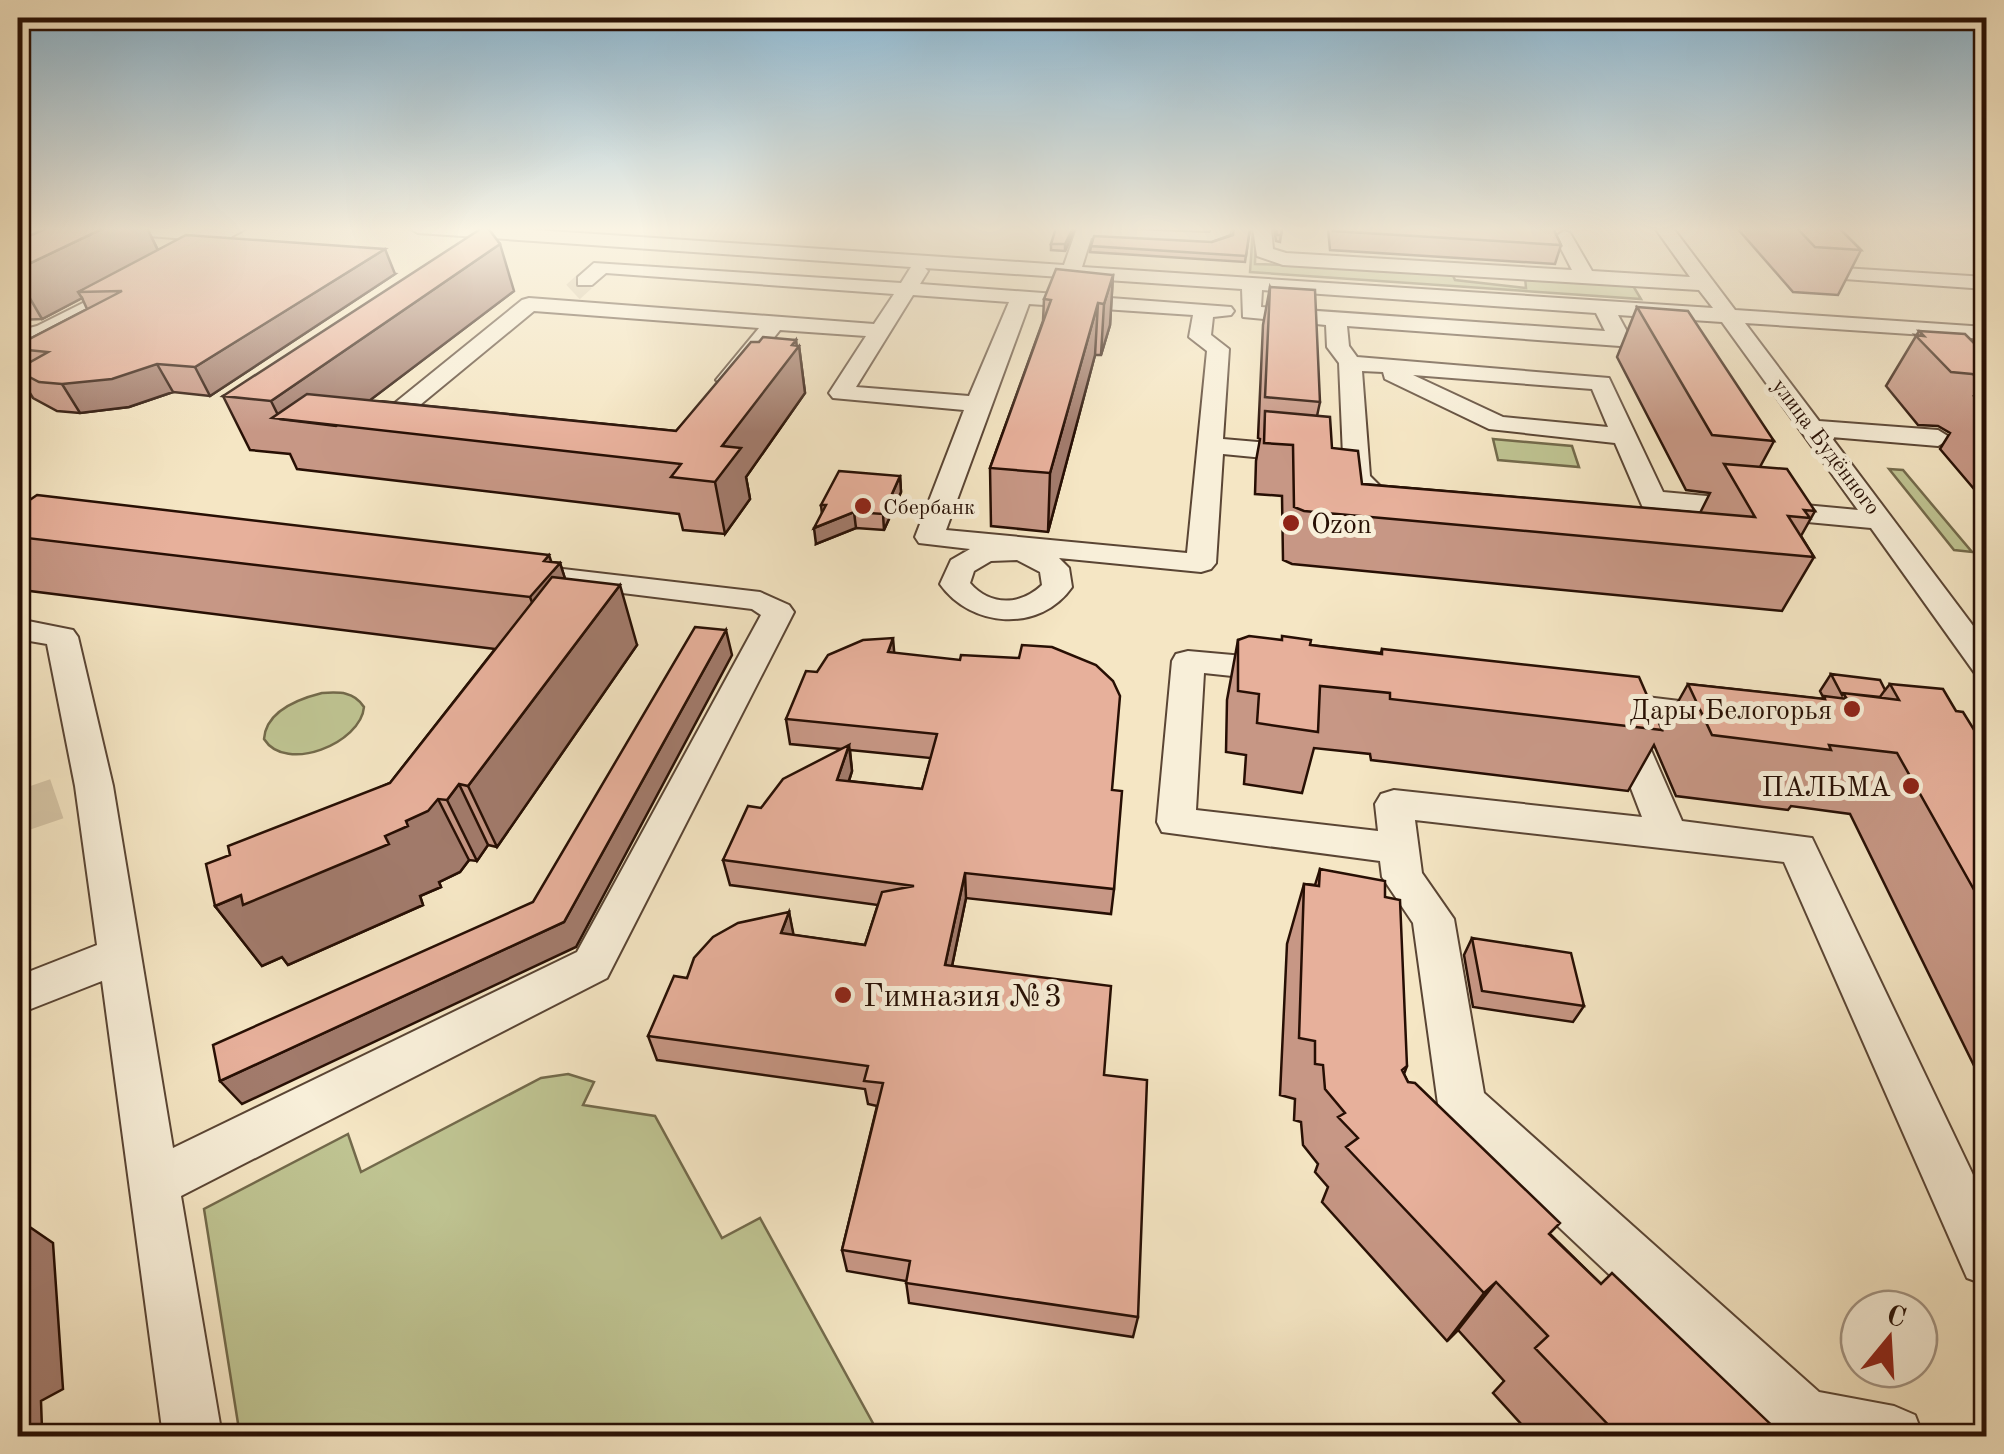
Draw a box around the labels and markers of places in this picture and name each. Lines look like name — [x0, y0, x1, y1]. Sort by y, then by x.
marker: Сбербанк — [852, 495, 874, 517]
place label: Сбербанк — [883, 497, 975, 519]
marker: Ozon — [1280, 512, 1302, 534]
place label: Ozon — [1311, 512, 1372, 540]
place label: Дары Белогорья — [1629, 698, 1832, 726]
marker: Дары Белогорья — [1841, 698, 1863, 720]
place label: ПАЛЬМА — [1762, 775, 1891, 803]
marker: ПАЛЬМА — [1900, 775, 1922, 797]
place label: Гимназия №3 — [863, 982, 1062, 1014]
marker: Гимназия №3 — [832, 984, 854, 1006]

